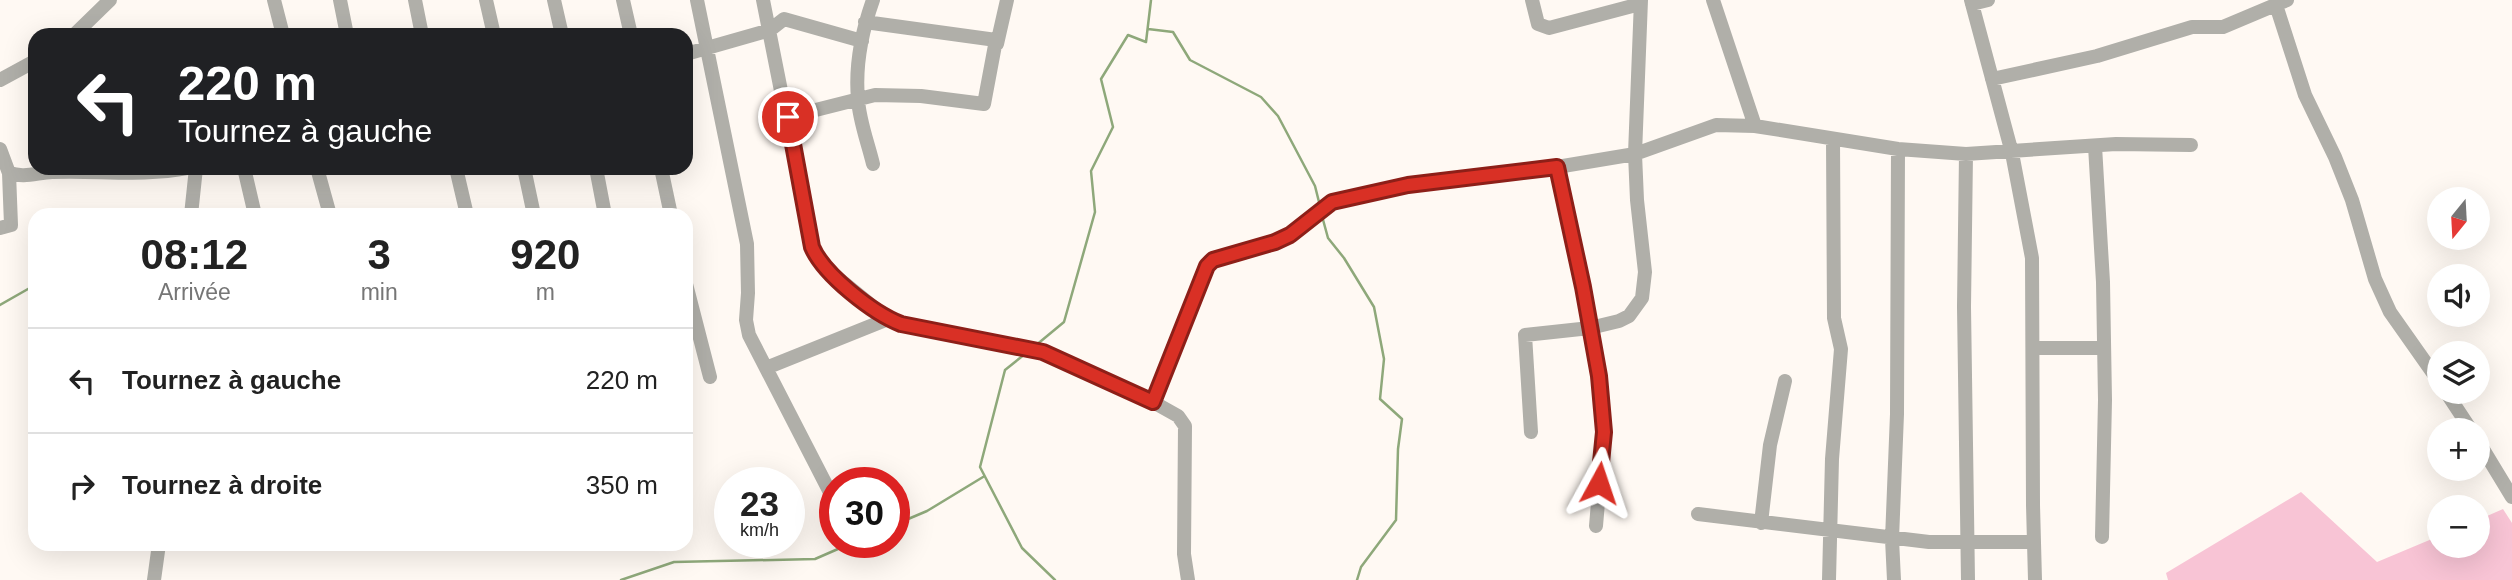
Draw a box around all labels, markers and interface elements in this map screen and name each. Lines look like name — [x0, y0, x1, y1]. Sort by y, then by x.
icon: left — [63, 56, 154, 147]
text: 220 m — [178, 56, 317, 110]
pin — [758, 87, 818, 147]
icon: arrive — [769, 98, 807, 136]
text: Tournez à gauche — [178, 113, 432, 149]
north arrow — [2427, 187, 2490, 250]
map controls — [2427, 187, 2490, 558]
text: 08:12 — [141, 231, 248, 278]
text: 3 — [367, 231, 391, 278]
text: 920 — [510, 231, 580, 278]
button: sound — [2427, 264, 2490, 327]
text: Arrivée — [158, 279, 231, 305]
text: min — [361, 279, 398, 305]
text: m — [536, 279, 555, 305]
button: layers — [2427, 341, 2490, 404]
icon: left — [63, 362, 101, 400]
text: Tournez à gauche — [122, 365, 341, 395]
text: 220 m — [586, 365, 658, 395]
button: + — [2427, 418, 2490, 481]
position arrow — [1562, 446, 1636, 520]
icon: right — [63, 467, 101, 505]
speed limit sign: 30 — [819, 467, 910, 558]
text: Tournez à droite — [122, 470, 322, 500]
text: 350 m — [586, 470, 658, 500]
text: 23 — [740, 484, 779, 523]
button: − — [2427, 495, 2490, 558]
text: km/h — [740, 520, 779, 540]

